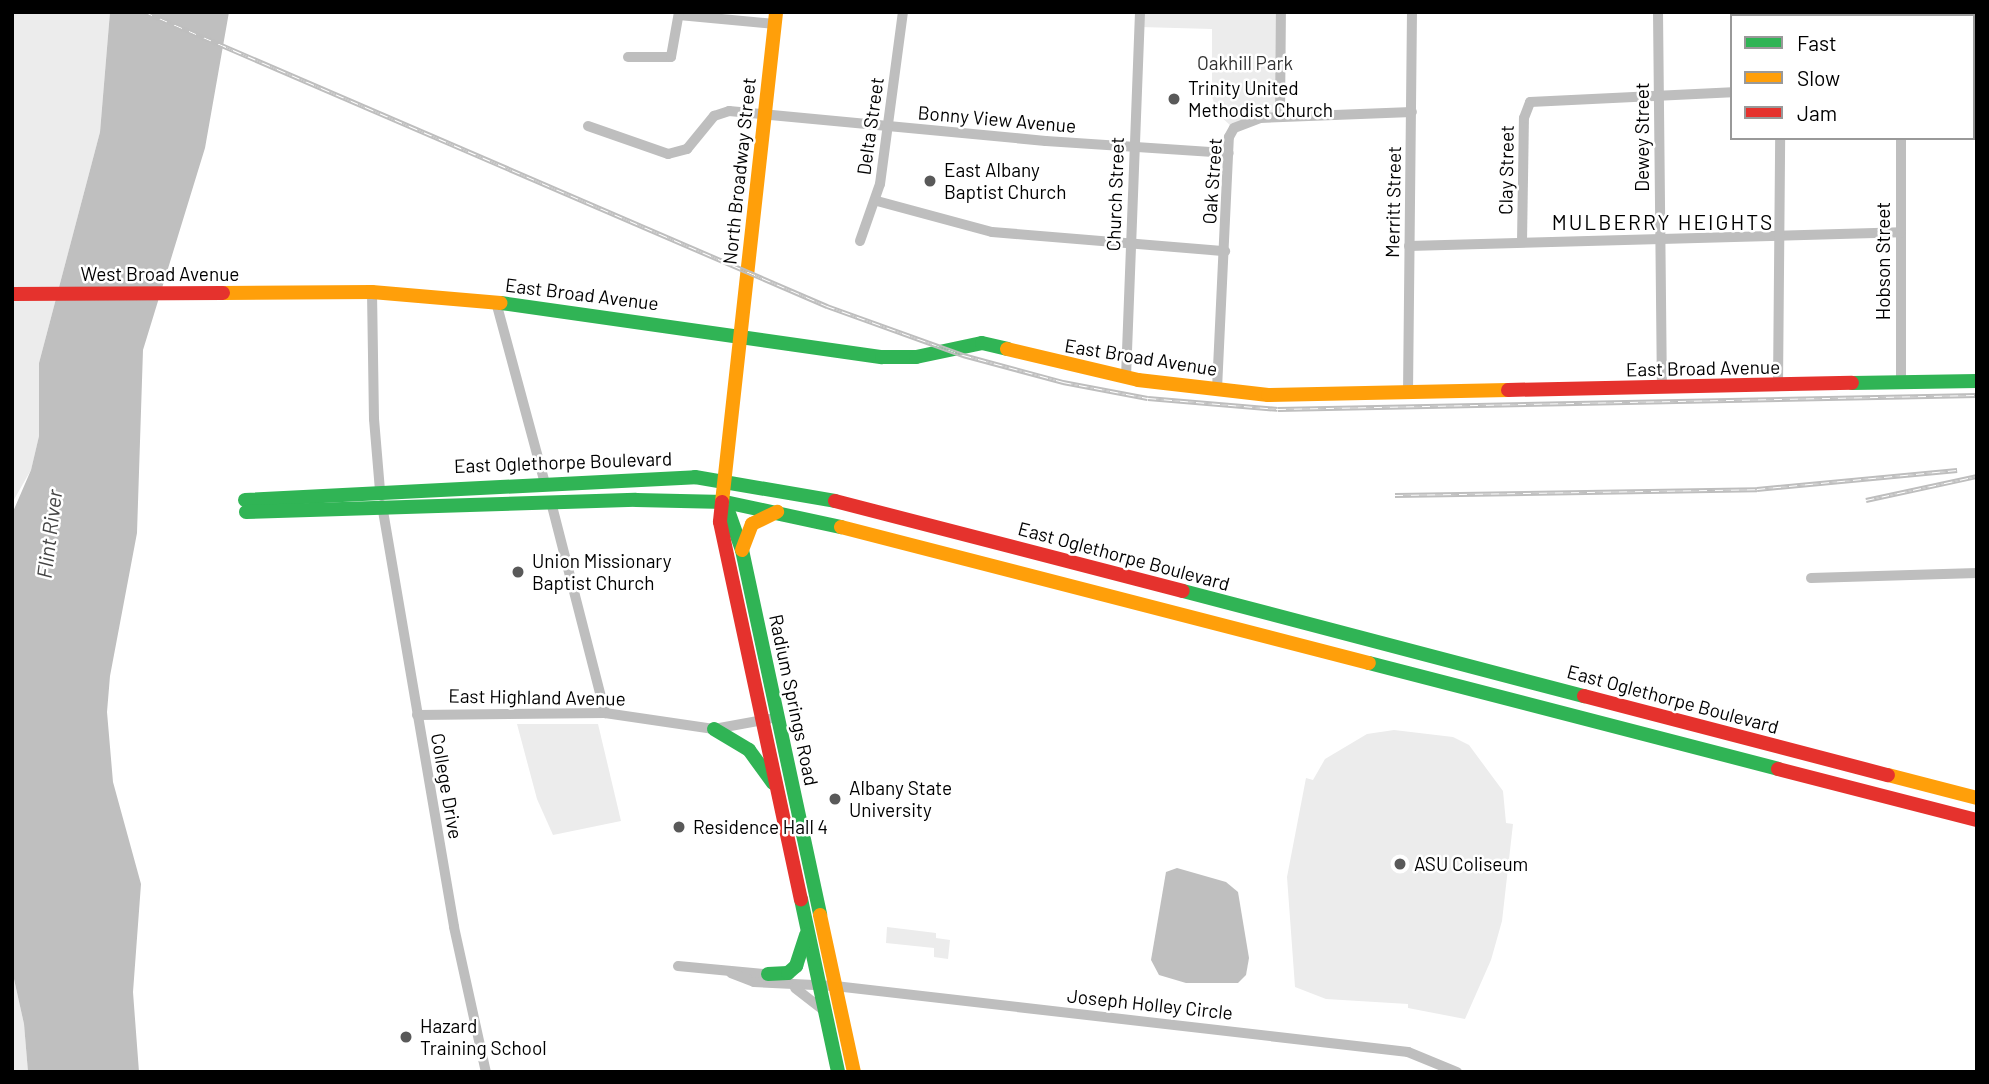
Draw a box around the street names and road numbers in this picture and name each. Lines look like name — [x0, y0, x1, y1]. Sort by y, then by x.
street label: North Broadway Street — [718, 76, 760, 266]
street label: Delta Street — [852, 76, 888, 176]
street label: Dewey Street — [1631, 82, 1653, 192]
street label: Bonny View Avenue — [917, 101, 1077, 137]
street label: Clay Street — [1494, 125, 1518, 215]
street label: Church Street — [1102, 136, 1128, 252]
street label: Oak Street — [1198, 137, 1226, 225]
street label: Merritt Street — [1381, 146, 1405, 258]
street label: Hobson Street — [1872, 202, 1894, 320]
street label: West Broad Avenue — [81, 263, 239, 285]
street label: East Broad Avenue — [504, 273, 660, 315]
street label: East Broad Avenue — [1063, 334, 1219, 380]
street label: East Broad Avenue — [1626, 355, 1780, 381]
street label: East Oglethorpe Boulevard — [454, 447, 672, 477]
street label: East Oglethorpe Boulevard — [1016, 517, 1232, 595]
street label: Radium Springs Road — [765, 612, 823, 788]
street label: East Oglethorpe Boulevard — [1565, 660, 1781, 738]
street label: East Highland Avenue — [448, 684, 626, 710]
street label: College Drive — [426, 731, 468, 841]
street label: Joseph Holley Circle — [1066, 984, 1234, 1024]

